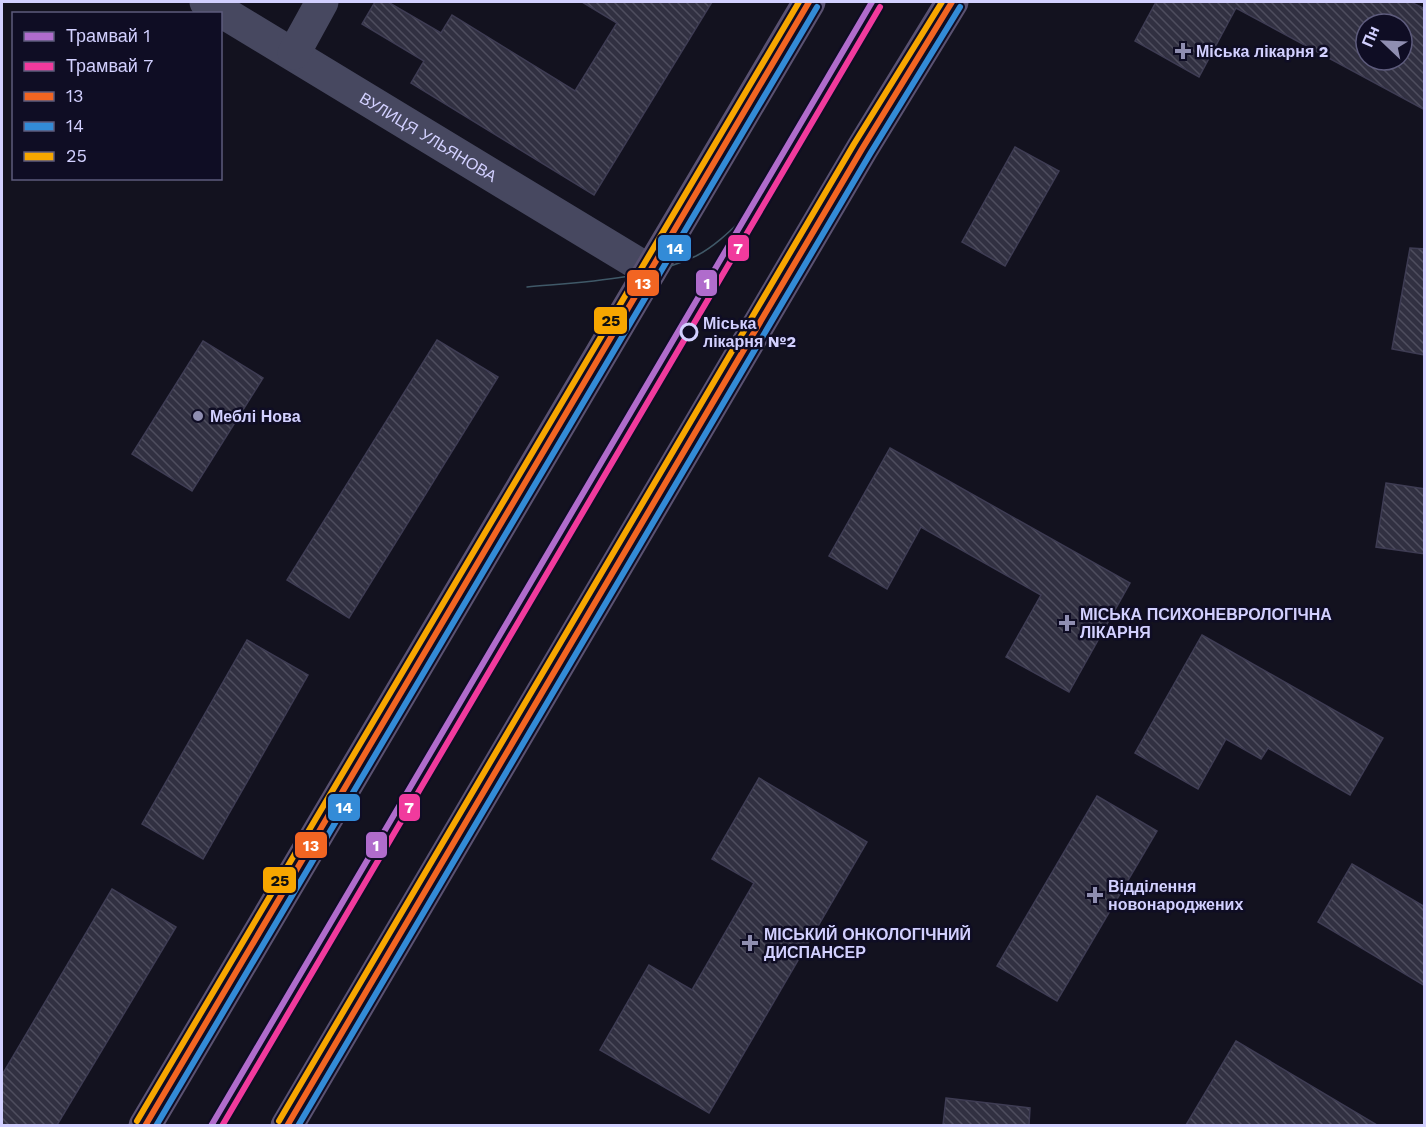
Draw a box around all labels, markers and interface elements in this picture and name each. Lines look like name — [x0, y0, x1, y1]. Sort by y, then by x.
legend — [12, 12, 222, 180]
north arrow — [1354, 12, 1414, 72]
text: Пн — [1358, 23, 1384, 50]
text: Трамвай 1 — [66, 25, 151, 46]
marker: Міська лікарня 2 — [1174, 42, 1192, 60]
place label: Міська лікарня 2 — [1196, 42, 1328, 61]
text: Трамвай 7 — [66, 55, 153, 76]
text: 13 — [66, 85, 84, 106]
street label: ВУЛИЦЯ УЛЬЯНОВА — [356, 88, 500, 186]
text: 14 — [66, 115, 84, 136]
text: 25 — [66, 145, 87, 166]
line badge: 14 — [657, 234, 692, 262]
line badge: 7 — [727, 234, 750, 262]
text: 14 — [666, 239, 684, 258]
text: 7 — [733, 239, 743, 258]
line badge: 13 — [626, 269, 660, 297]
line badge: 1 — [695, 269, 718, 297]
text: 13 — [635, 274, 651, 293]
text: 1 — [704, 274, 710, 293]
line badge: 25 — [593, 306, 628, 335]
text: 25 — [602, 311, 620, 330]
place label: Міська лікарня №2 — [703, 314, 796, 351]
marker: Міська лікарня №2 — [680, 323, 698, 341]
place label: Меблі Нова — [210, 407, 301, 426]
marker: Меблі Нова — [191, 409, 205, 423]
place label: МІСЬКА ПСИХОНЕВРОЛОГІЧНА ЛІКАРНЯ — [1080, 605, 1332, 642]
marker: МІСЬКА ПСИХОНЕВРОЛОГІЧНА ЛІКАРНЯ — [1058, 614, 1076, 632]
line badge: 14 — [327, 793, 361, 822]
line badge: 7 — [398, 793, 421, 822]
text: 14 — [335, 798, 353, 817]
text: 7 — [404, 798, 414, 817]
line badge: 13 — [294, 831, 328, 859]
line badge: 1 — [365, 831, 388, 859]
text: 13 — [303, 836, 319, 855]
text: 1 — [373, 836, 379, 855]
line badge: 25 — [262, 866, 297, 894]
text: 25 — [271, 871, 289, 890]
place label: Відділення новонароджених — [1108, 877, 1243, 914]
marker: Відділення новонароджених — [1086, 886, 1104, 904]
place label: МІСЬКИЙ ОНКОЛОГІЧНИЙ ДИСПАНСЕР — [764, 925, 971, 962]
marker: МІСЬКИЙ ОНКОЛОГІЧНИЙ ДИСПАНСЕР — [741, 934, 759, 952]

